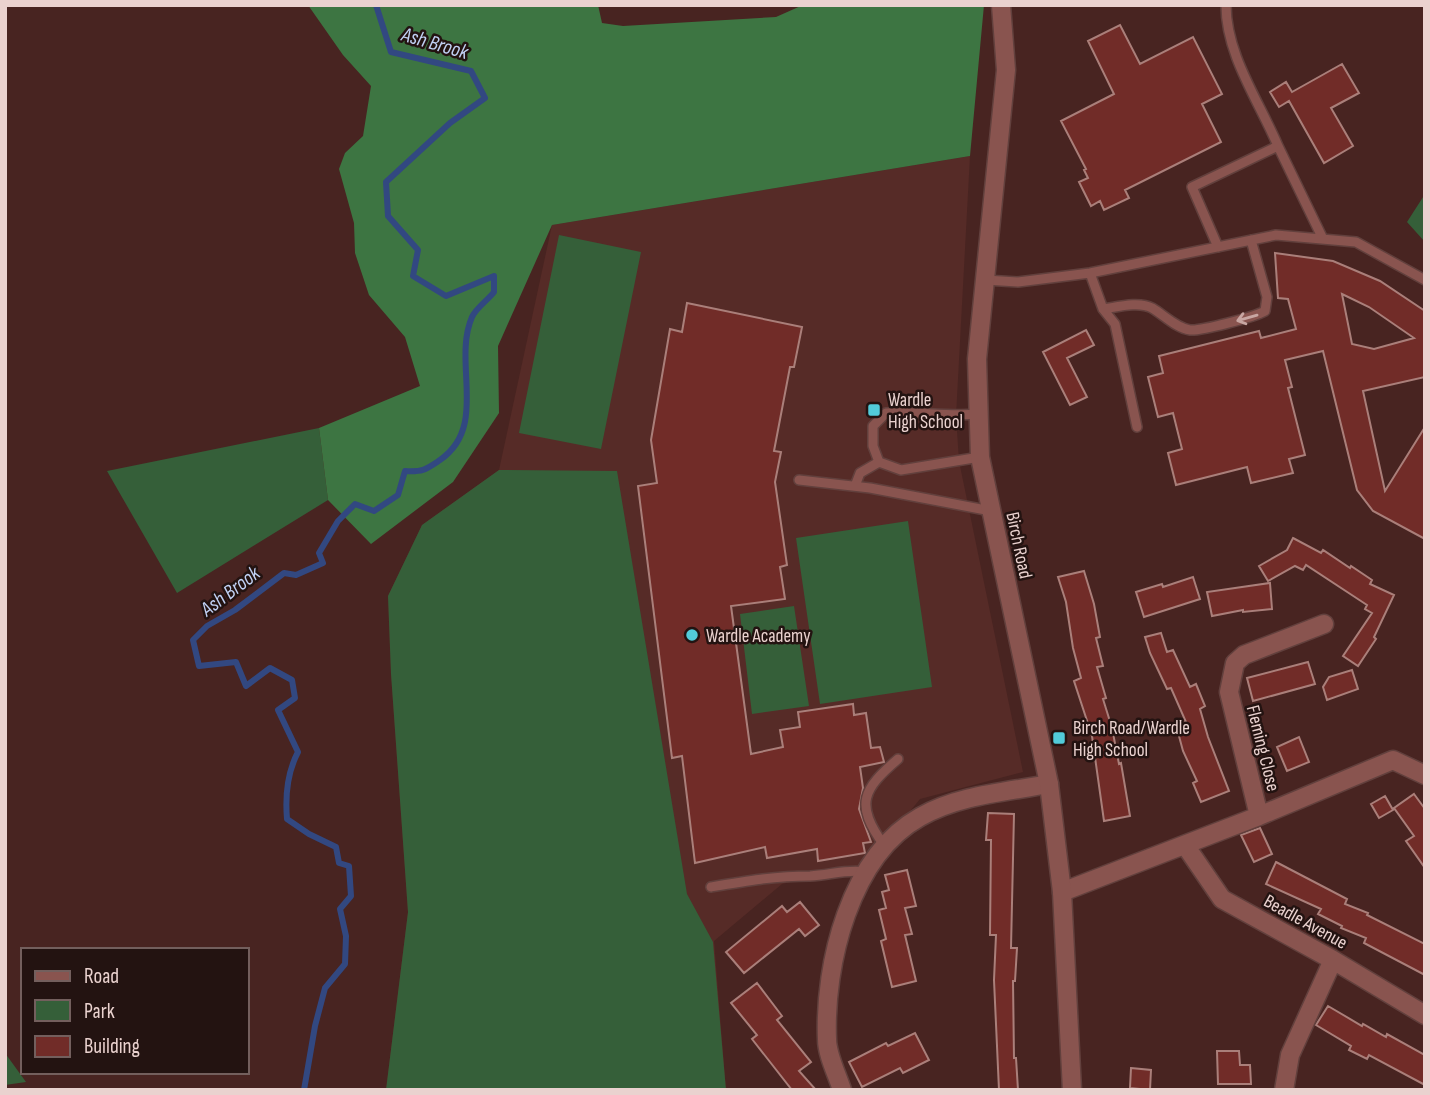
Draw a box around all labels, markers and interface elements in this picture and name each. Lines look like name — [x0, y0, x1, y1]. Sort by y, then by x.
water label: Ash Brook — [398, 22, 472, 65]
one-way arrow — [1236, 312, 1258, 325]
place label: Wardle High School — [888, 389, 963, 434]
marker: Wardle High School — [866, 402, 882, 418]
street label: Birch Road — [1000, 510, 1037, 581]
water label: Ash Brook — [195, 560, 266, 622]
place label: Wardle Academy — [706, 625, 811, 648]
marker: Wardle Academy — [684, 627, 700, 643]
street label: Fleming Close — [1241, 703, 1284, 794]
place label: Birch Road/Wardle High School — [1073, 717, 1190, 762]
marker: Birch Road/Wardle High School — [1051, 730, 1067, 746]
street label: Beadle Avenue — [1259, 890, 1351, 955]
legend — [21, 948, 248, 1074]
text: Road — [84, 964, 119, 989]
text: Park — [84, 999, 115, 1024]
text: Building — [84, 1034, 140, 1059]

